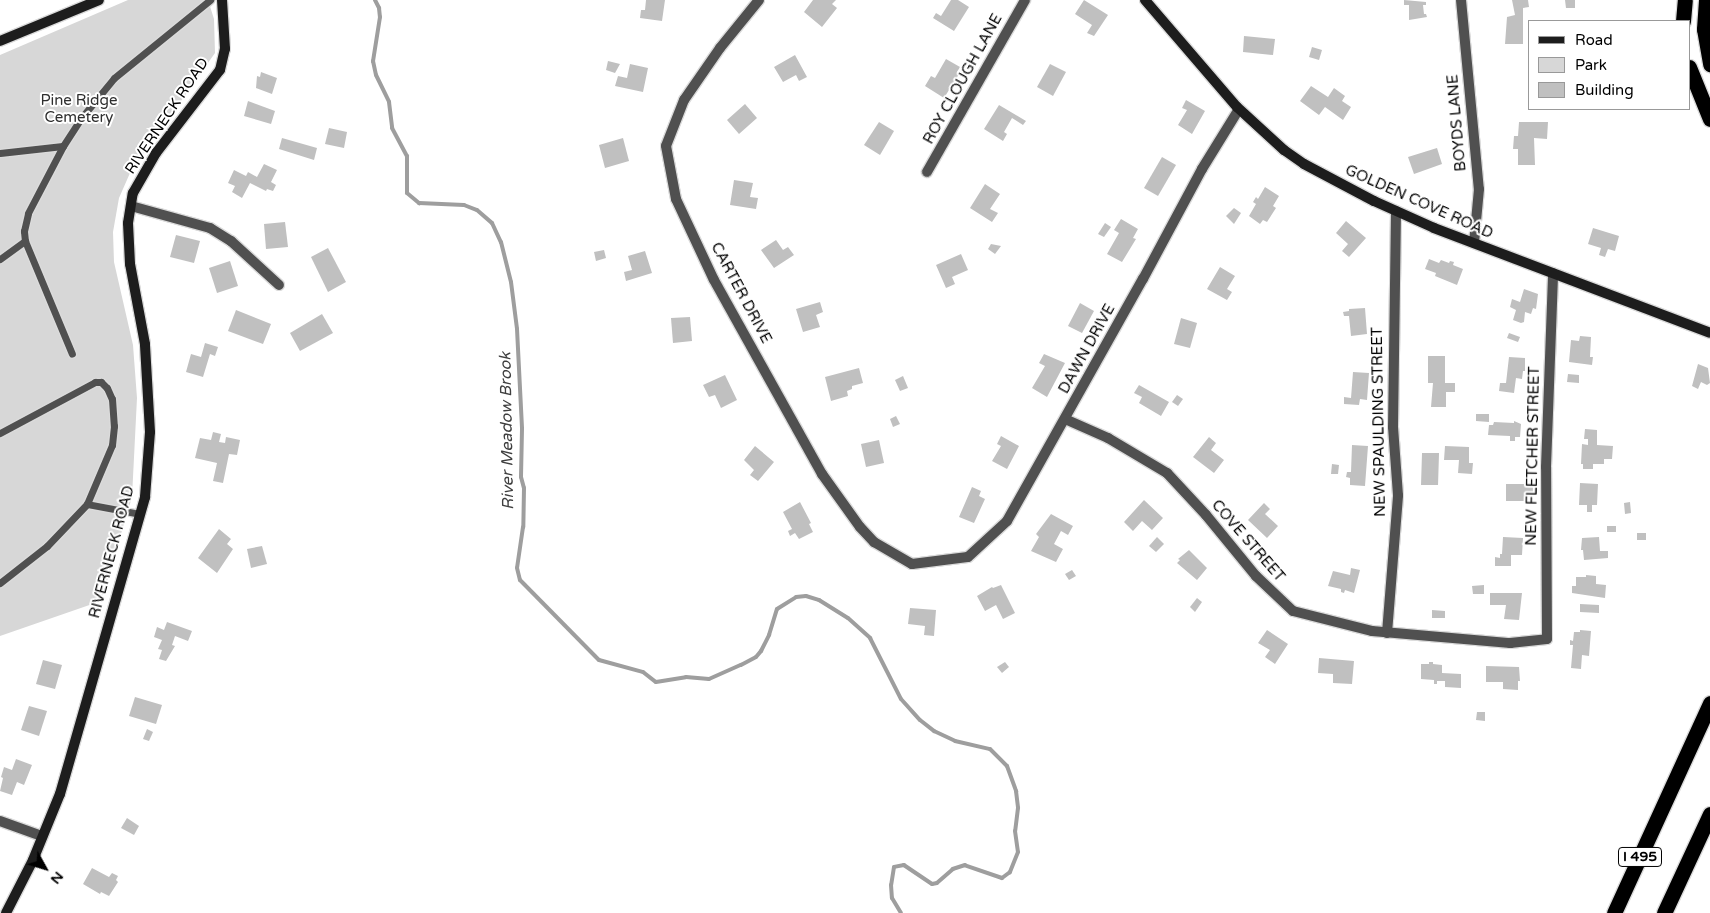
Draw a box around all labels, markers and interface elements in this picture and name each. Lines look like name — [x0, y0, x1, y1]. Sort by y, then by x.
street label: ROY CLOUGH LANE — [920, 11, 1006, 147]
legend — [1528, 20, 1690, 110]
text: Road — [1575, 31, 1613, 49]
street label: RIVERNECK ROAD — [121, 54, 213, 178]
text: Park — [1575, 56, 1607, 74]
street label: BOYDS LANE — [1444, 74, 1470, 172]
text: Building — [1575, 81, 1634, 99]
park label: Pine Ridge Cemetery — [40, 91, 118, 126]
street label: GOLDEN COVE ROAD — [1342, 161, 1496, 243]
street label: CARTER DRIVE — [707, 239, 775, 347]
street label: DAWN DRIVE — [1055, 301, 1119, 397]
street label: NEW SPAULDING STREET — [1368, 327, 1390, 517]
water label: River Meadow Brook — [496, 352, 518, 510]
street label: NEW FLETCHER STREET — [1522, 366, 1544, 546]
street label: RIVERNECK ROAD — [86, 484, 138, 620]
street label: COVE STREET — [1208, 496, 1288, 586]
north arrow — [20, 843, 70, 893]
road number: I 495 — [1618, 846, 1662, 869]
text: N — [47, 868, 67, 887]

